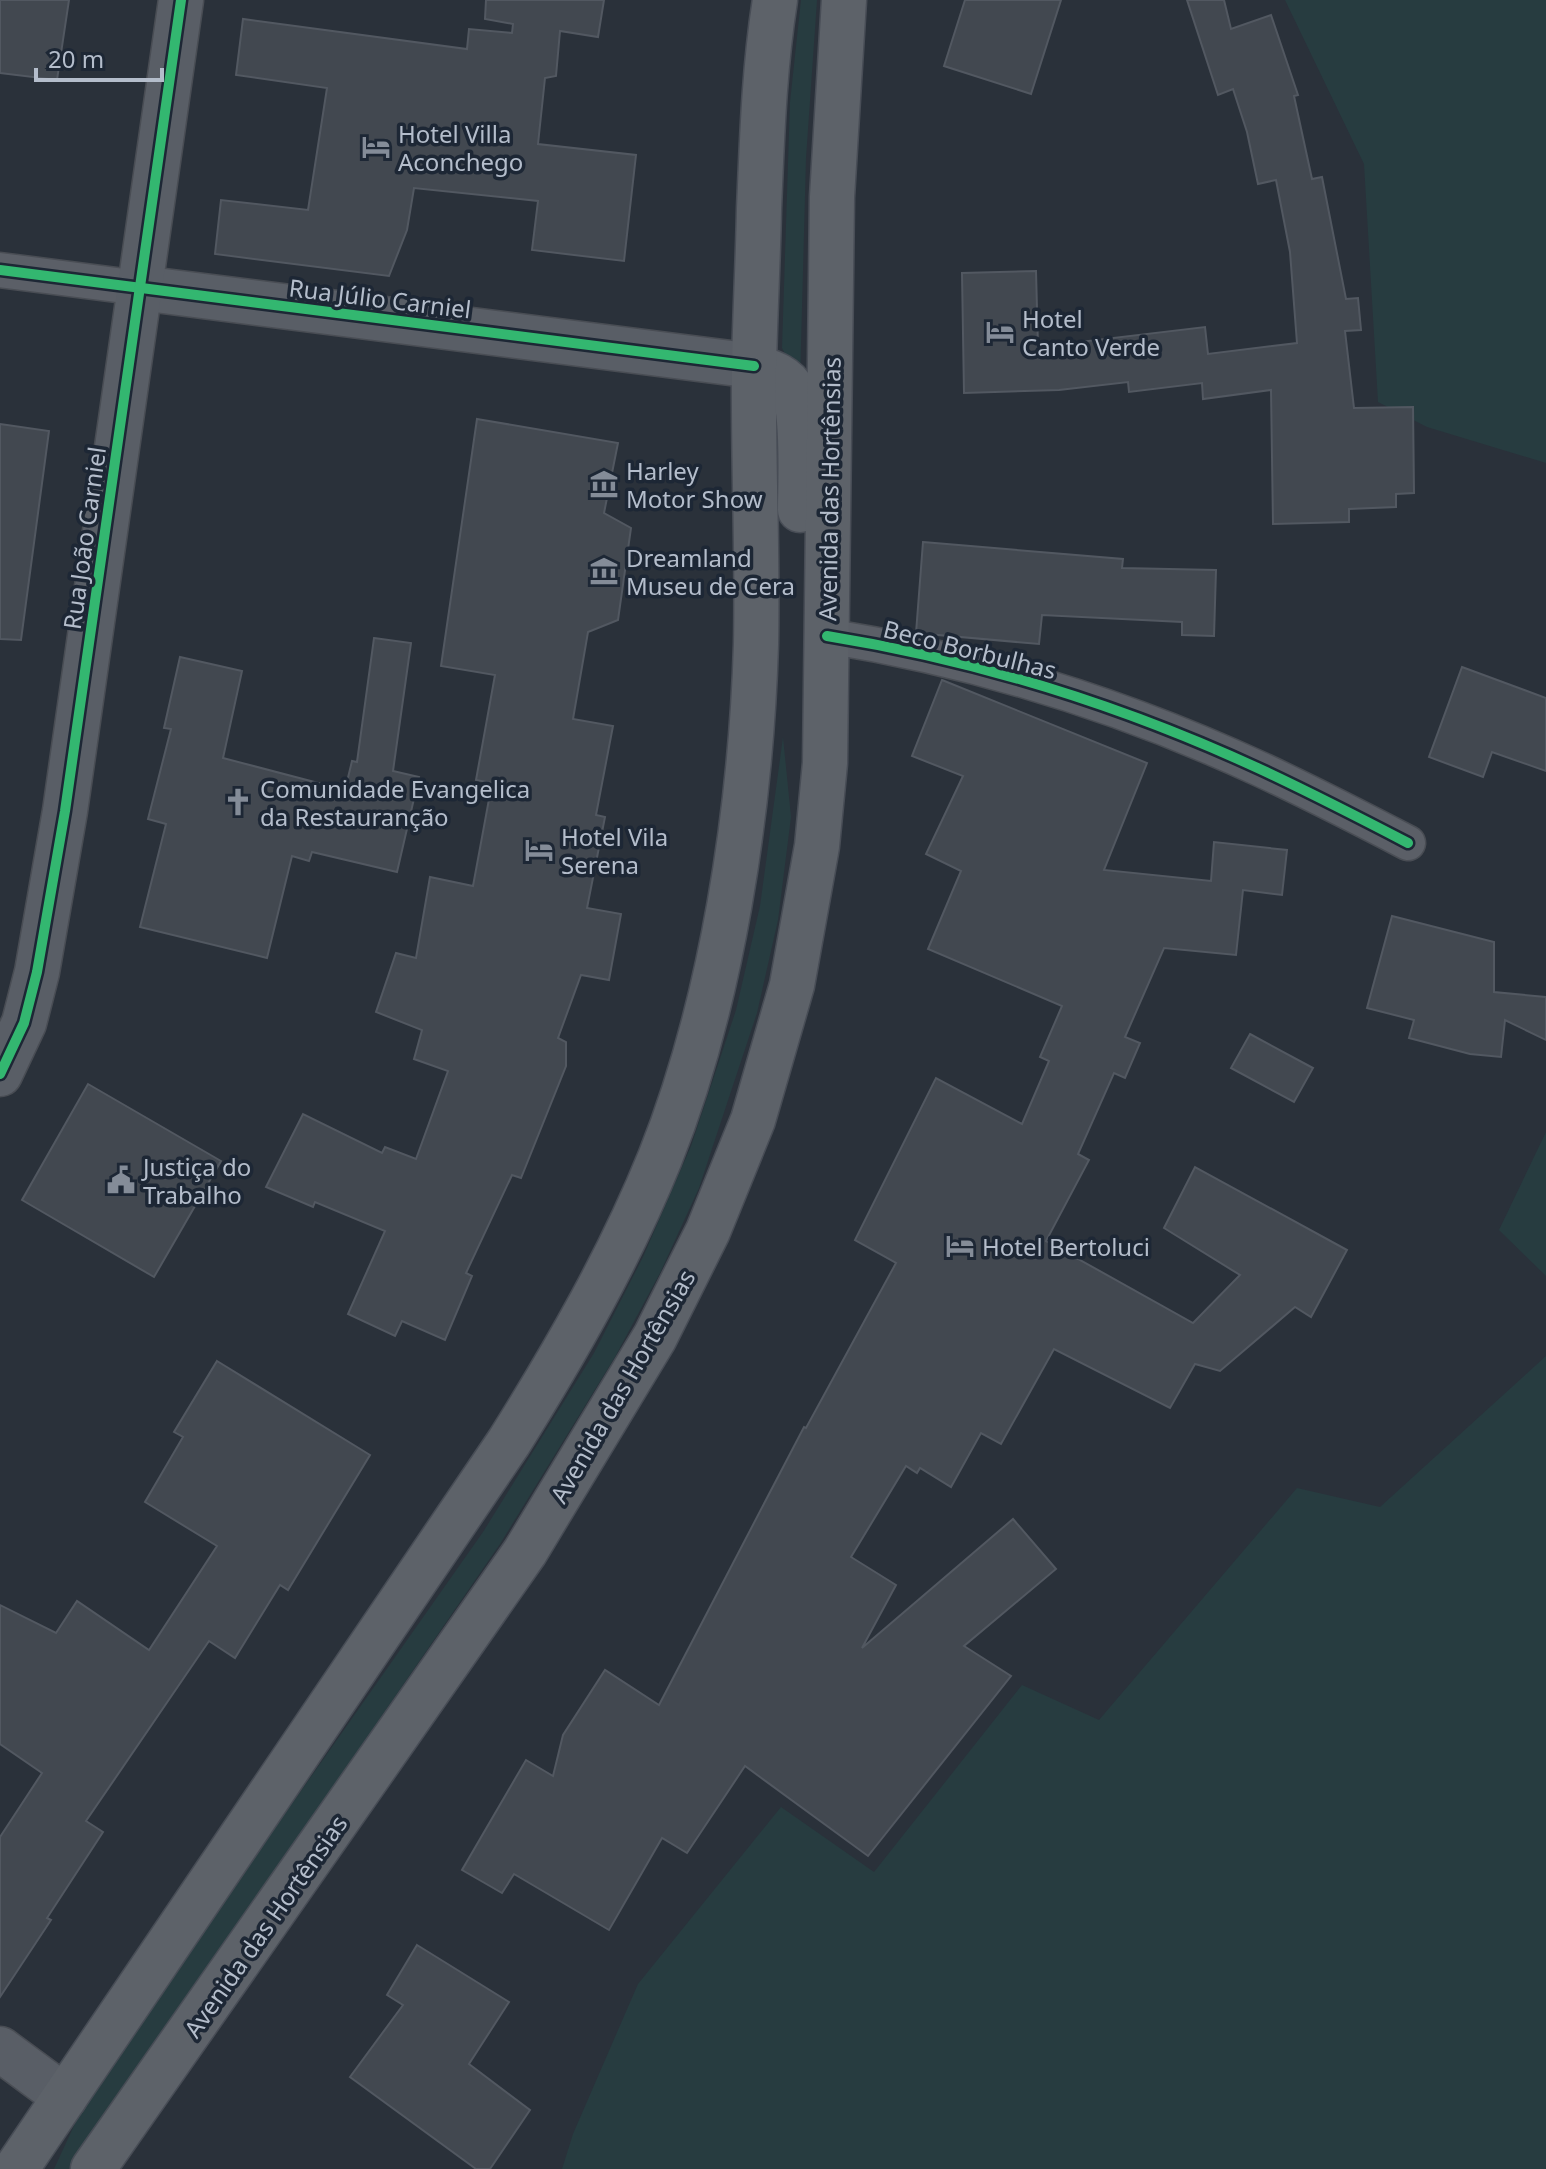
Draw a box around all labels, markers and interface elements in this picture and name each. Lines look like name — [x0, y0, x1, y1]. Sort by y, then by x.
scale bar — [36, 32, 162, 82]
text: 20 m — [48, 42, 104, 75]
place label: Hotel Villa Aconchego — [398, 117, 523, 178]
hotel icon: Hotel Villa Aconchego — [361, 132, 391, 162]
street label: Rua Júlio Carniel — [287, 270, 473, 326]
place label: Hotel Canto Verde — [1022, 302, 1160, 363]
hotel icon: Hotel Canto Verde — [985, 317, 1015, 347]
street label: Avenida das Hortênsias — [810, 357, 848, 621]
street label: Rua João Carniel — [55, 445, 113, 631]
place label: Harley Motor Show — [626, 454, 763, 515]
museum icon: Harley Motor Show — [589, 469, 619, 499]
place label: Dreamland Museu de Cera — [626, 541, 795, 602]
museum icon: Dreamland Museu de Cera — [589, 556, 619, 586]
street label: Beco Borbulhas — [880, 612, 1060, 686]
place label: Comunidade Evangelica da Restauranção — [260, 772, 530, 833]
church icon: Comunidade Evangelica da Restauranção — [223, 787, 253, 817]
place label: Hotel Vila Serena — [561, 820, 668, 881]
hotel icon: Hotel Vila Serena — [524, 835, 554, 865]
place label: Justiça do Trabalho — [141, 1150, 251, 1211]
public building icon: Justiça do Trabalho — [106, 1165, 136, 1195]
place label: Hotel Bertoluci — [982, 1230, 1150, 1263]
hotel icon: Hotel Bertoluci — [945, 1231, 975, 1261]
street label: Avenida das Hortênsias — [542, 1263, 702, 1509]
street label: Avenida das Hortênsias — [176, 1808, 354, 2044]

